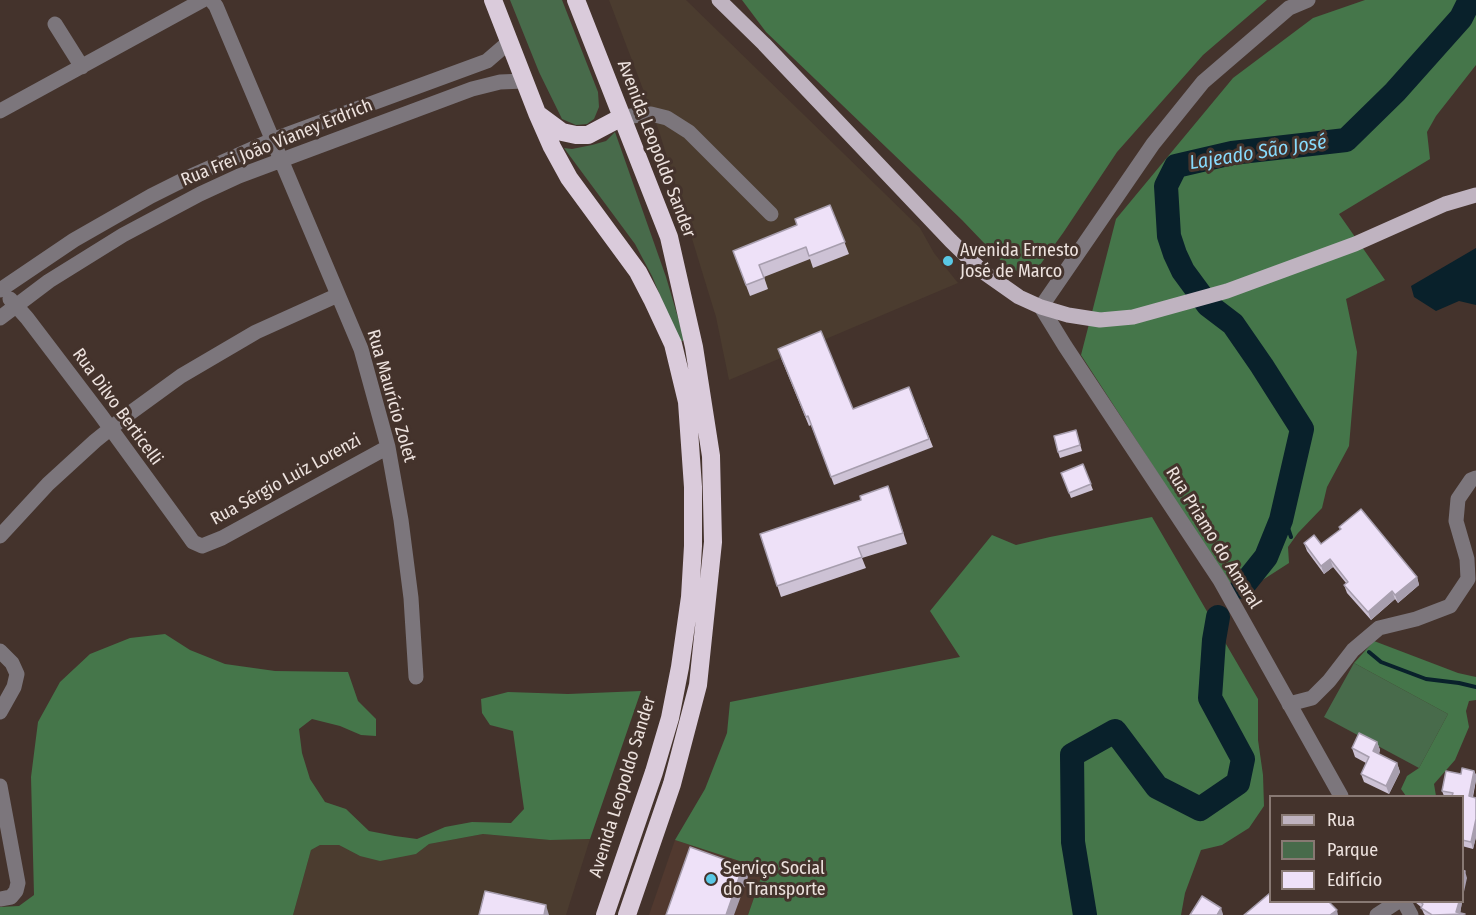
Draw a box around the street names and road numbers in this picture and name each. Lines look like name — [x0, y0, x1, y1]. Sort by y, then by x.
street label: Avenida Leopoldo Sander — [612, 57, 700, 241]
street label: Rua Frei João Vianey Erdrich — [178, 95, 376, 191]
street label: Rua Maurício Zolet — [362, 327, 420, 465]
street label: Rua Dilvo Berticelli — [67, 344, 167, 470]
street label: Rua Sérgio Luiz Lorenzi — [207, 430, 365, 530]
street label: Rua Priamo do Amaral — [1161, 463, 1265, 613]
street label: Avenida Leopoldo Sander — [585, 694, 661, 880]

